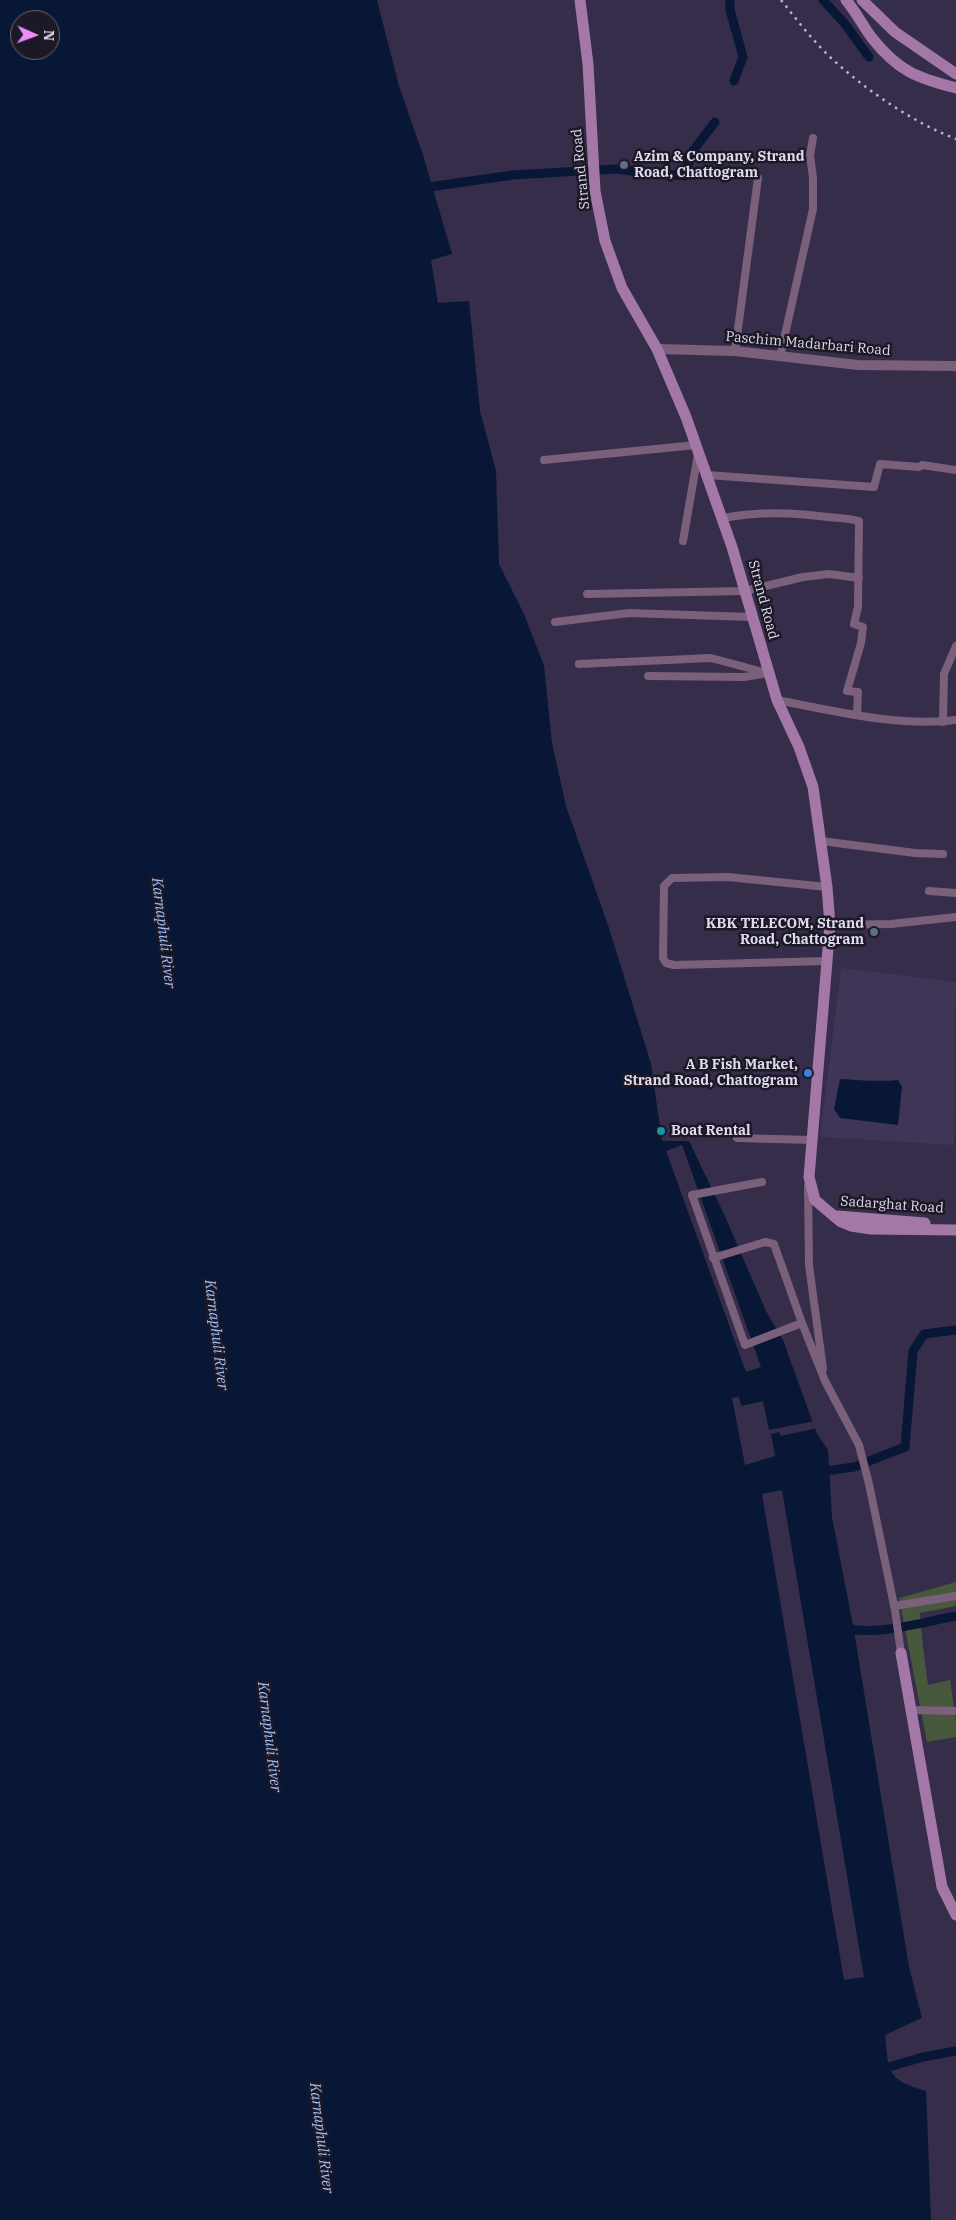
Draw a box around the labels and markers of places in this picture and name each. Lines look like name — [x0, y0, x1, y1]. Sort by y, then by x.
place label: Azim & Company, Strand Road, Chattogram — [634, 149, 805, 182]
marker: Azim & Company, Strand Road, Chattogram — [618, 159, 630, 171]
place label: KBK TELECOM, Strand Road, Chattogram — [706, 916, 864, 949]
marker: KBK TELECOM, Strand Road, Chattogram — [868, 926, 880, 938]
place label: A B Fish Market, Strand Road, Chattogram — [624, 1057, 798, 1090]
marker: A B Fish Market, Strand Road, Chattogram — [802, 1067, 814, 1079]
place label: Boat Rental — [671, 1123, 751, 1139]
marker: Boat Rental — [655, 1125, 667, 1137]

